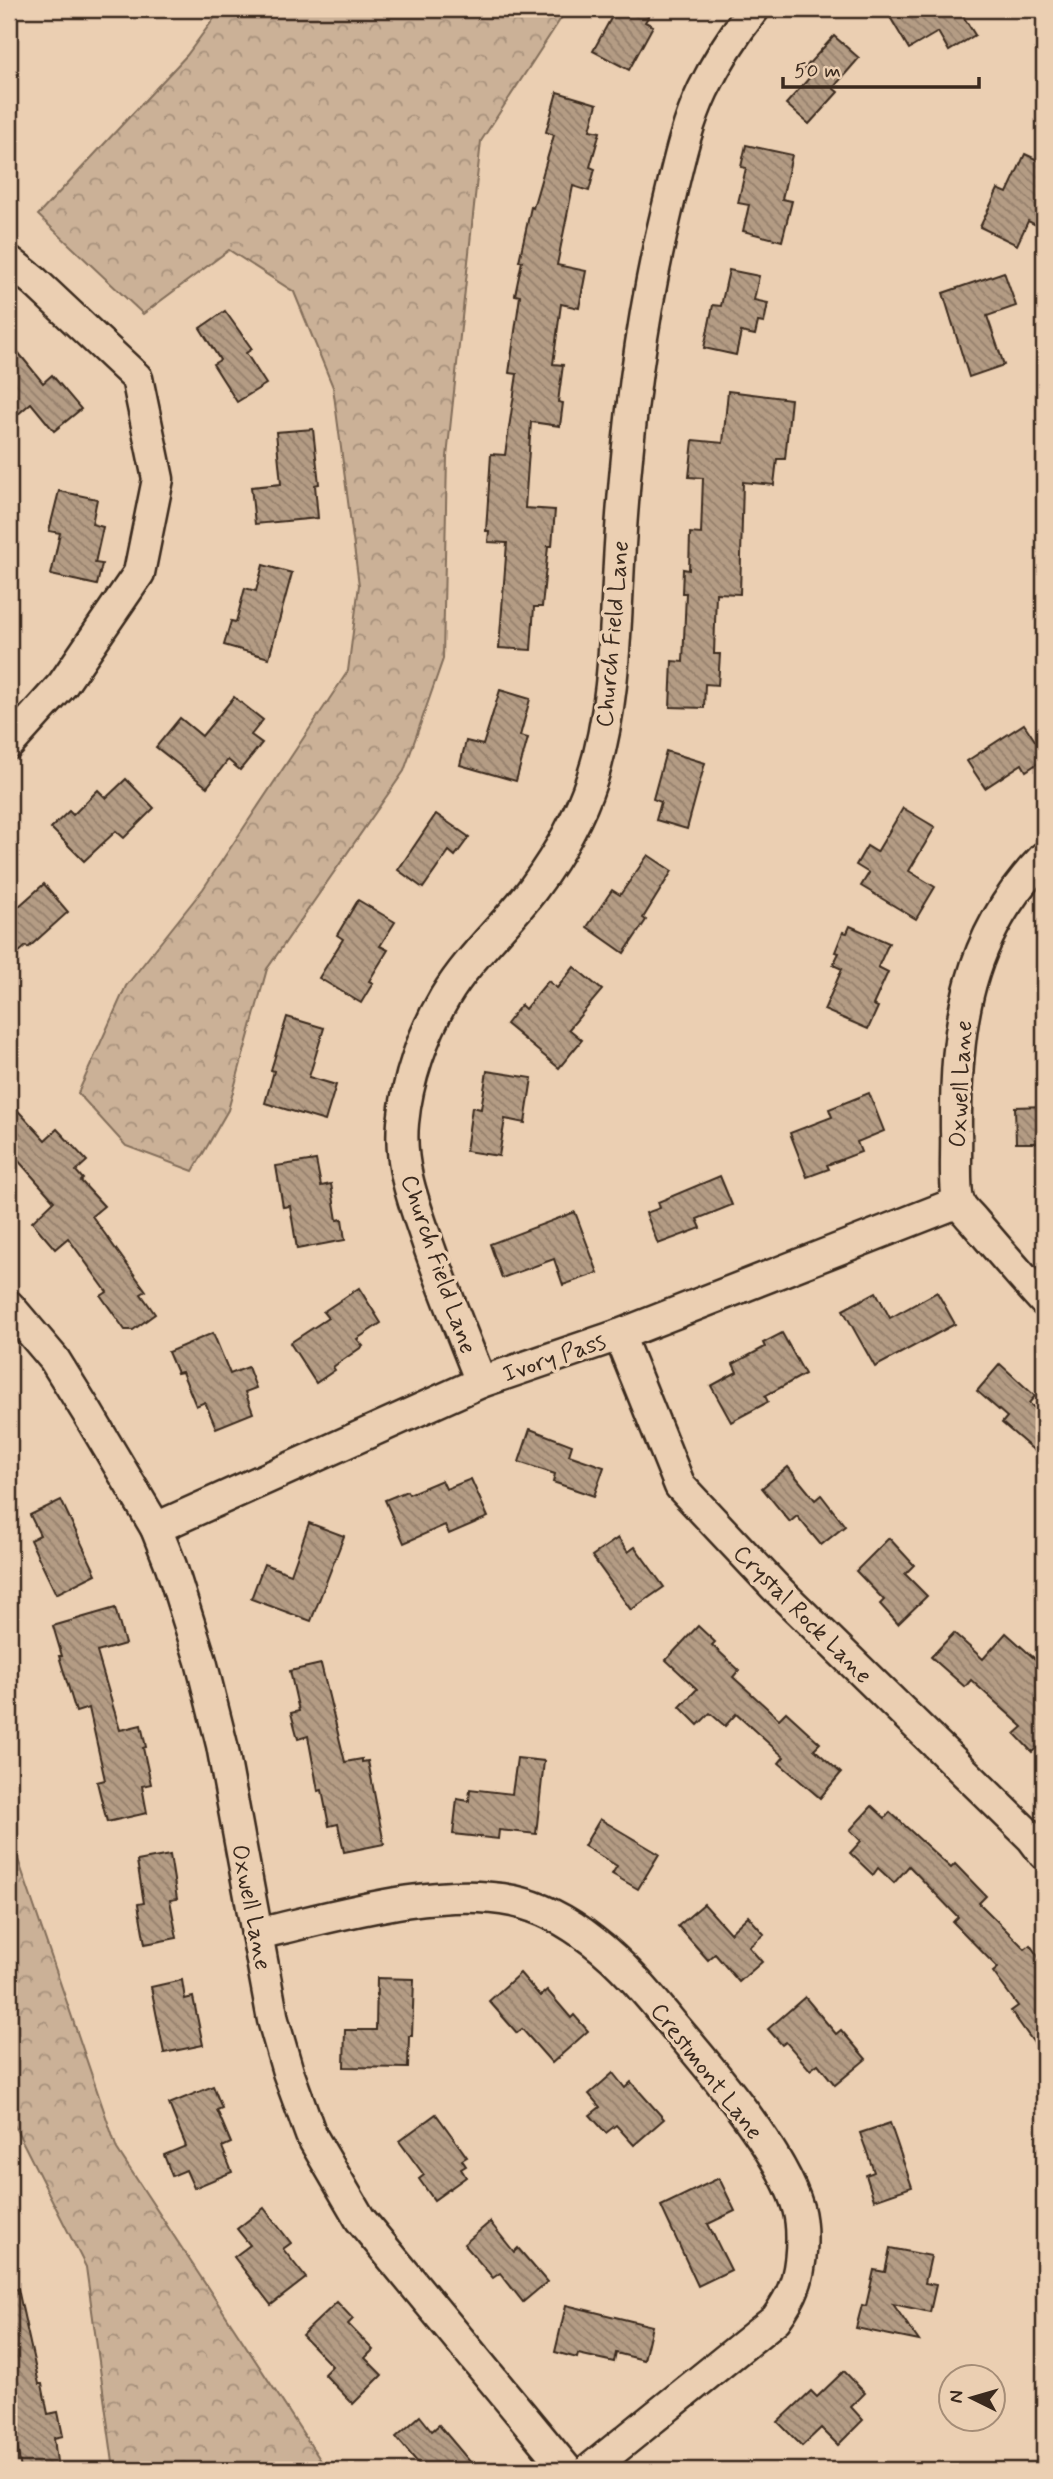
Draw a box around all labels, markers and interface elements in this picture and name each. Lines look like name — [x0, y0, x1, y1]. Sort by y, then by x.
scale bar — [783, 46, 979, 90]
text: 50 m — [794, 57, 841, 85]
street label: Church Field Lane — [590, 539, 637, 729]
street label: Oxwell Lane — [943, 1020, 980, 1149]
street label: Church Field Lane — [392, 1171, 483, 1358]
street label: Ivory Pass — [499, 1326, 610, 1391]
street label: Crystal Rock Lane — [726, 1539, 878, 1691]
street label: Oxwell Lane — [223, 1842, 278, 1973]
street label: Crestmont Lane — [643, 1997, 769, 2147]
north arrow — [937, 2364, 1007, 2434]
text: N — [944, 2389, 970, 2404]

